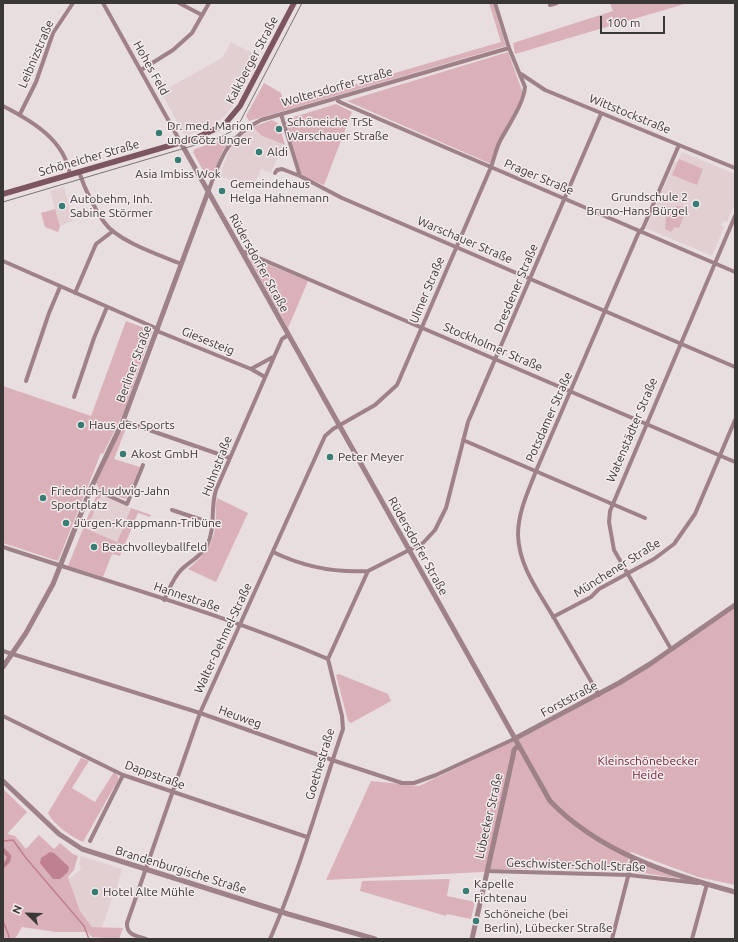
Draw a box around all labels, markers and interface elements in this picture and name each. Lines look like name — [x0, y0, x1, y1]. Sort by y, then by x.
scale bar — [602, 8, 667, 34]
street label: Kalkberger Straße — [223, 14, 281, 106]
text: 100 m — [607, 16, 640, 29]
street label: Leibnizstraße — [15, 18, 57, 90]
street label: Hohes Feld — [130, 38, 172, 98]
street label: Woltersdorfer Straße — [280, 64, 394, 110]
street label: Wittstockstraße — [587, 91, 673, 137]
place label: Schöneiche TrSt Warschauer Straße — [287, 115, 389, 143]
place label: Dr. med. Marion und Götz Unger — [167, 119, 253, 147]
marker: Schöneiche TrSt Warschauer Straße — [274, 124, 284, 134]
marker: Dr. med. Marion und Götz Unger — [154, 128, 164, 138]
street label: Schöneicher Straße — [37, 137, 141, 179]
place label: Aldi — [267, 145, 288, 159]
marker: Aldi — [254, 147, 264, 157]
marker: Asia Imbiss Wok — [173, 155, 183, 165]
street label: Prager Straße — [502, 156, 576, 198]
place label: Asia Imbiss Wok — [135, 167, 221, 181]
place label: Gemeindehaus Helga Hahnemann — [230, 177, 329, 205]
marker: Gemeindehaus Helga Hahnemann — [217, 186, 227, 196]
place label: Grundschule 2 Bruno-Hans Bürgel — [587, 190, 688, 218]
place label: Autobehm, Inh. Sabine Störmer — [70, 192, 153, 220]
marker: Grundschule 2 Bruno-Hans Bürgel — [691, 199, 701, 209]
marker: Autobehm, Inh. Sabine Störmer — [57, 201, 67, 211]
street label: Rüdersdorfer Straße — [226, 211, 292, 315]
street label: Warschauer Straße — [415, 213, 515, 267]
street label: Dresdener Straße — [491, 242, 541, 334]
street label: Ulmer Straße — [406, 254, 448, 326]
street label: Stockholmer Straße — [441, 320, 545, 374]
street label: Berliner Straße — [113, 323, 155, 405]
street label: Giesesteig — [179, 324, 237, 358]
street label: Potsdamer Straße — [523, 370, 575, 464]
street label: Watenstädter Straße — [603, 375, 661, 485]
place label: Haus des Sports — [89, 418, 175, 432]
marker: Haus des Sports — [76, 420, 86, 430]
street label: Huhnstraße — [199, 434, 235, 498]
place label: Akost GmbH — [131, 447, 198, 461]
marker: Akost GmbH — [118, 449, 128, 459]
place label: Peter Meyer — [338, 450, 404, 464]
marker: Peter Meyer — [325, 452, 335, 462]
place label: Friedrich-Ludwig-Jahn Sportplatz — [51, 484, 170, 512]
marker: Friedrich-Ludwig-Jahn Sportplatz — [38, 493, 48, 503]
street label: Rüdersdorfer Straße — [385, 494, 451, 598]
place label: Jürgen-Krappmann-Tribüne — [74, 516, 221, 530]
marker: Jürgen-Krappmann-Tribüne — [61, 518, 71, 528]
street label: Münchener Straße — [571, 536, 663, 600]
place label: Beachvolleyballfeld — [102, 540, 207, 554]
marker: Beachvolleyballfeld — [89, 542, 99, 552]
street label: Hannestraße — [152, 579, 222, 615]
street label: Walter-Dehmel-Straße — [191, 580, 255, 696]
street label: Forststraße — [538, 678, 600, 720]
street label: Heuweg — [217, 703, 263, 731]
street label: Goethestraße — [302, 726, 338, 802]
park label: Kleinschönebecker Heide — [597, 754, 699, 782]
street label: Dappstraße — [123, 757, 187, 793]
street label: Lübecker Straße — [472, 772, 506, 860]
street label: Brandenburgische Straße — [114, 843, 248, 897]
street label: Geschwister-Scholl-Straße — [506, 855, 646, 875]
place label: Kapelle Fichtenau — [474, 877, 527, 905]
place label: Hotel Alte Mühle — [103, 885, 194, 899]
marker: Kapelle Fichtenau — [461, 886, 471, 896]
marker: Hotel Alte Mühle — [90, 887, 100, 897]
north arrow — [8, 894, 48, 934]
text: N — [10, 903, 24, 915]
place label: Schöneiche (bei Berlin), Lübecker Straße — [484, 907, 613, 935]
marker: Schöneiche (bei Berlin), Lübecker Straße — [471, 916, 481, 926]

